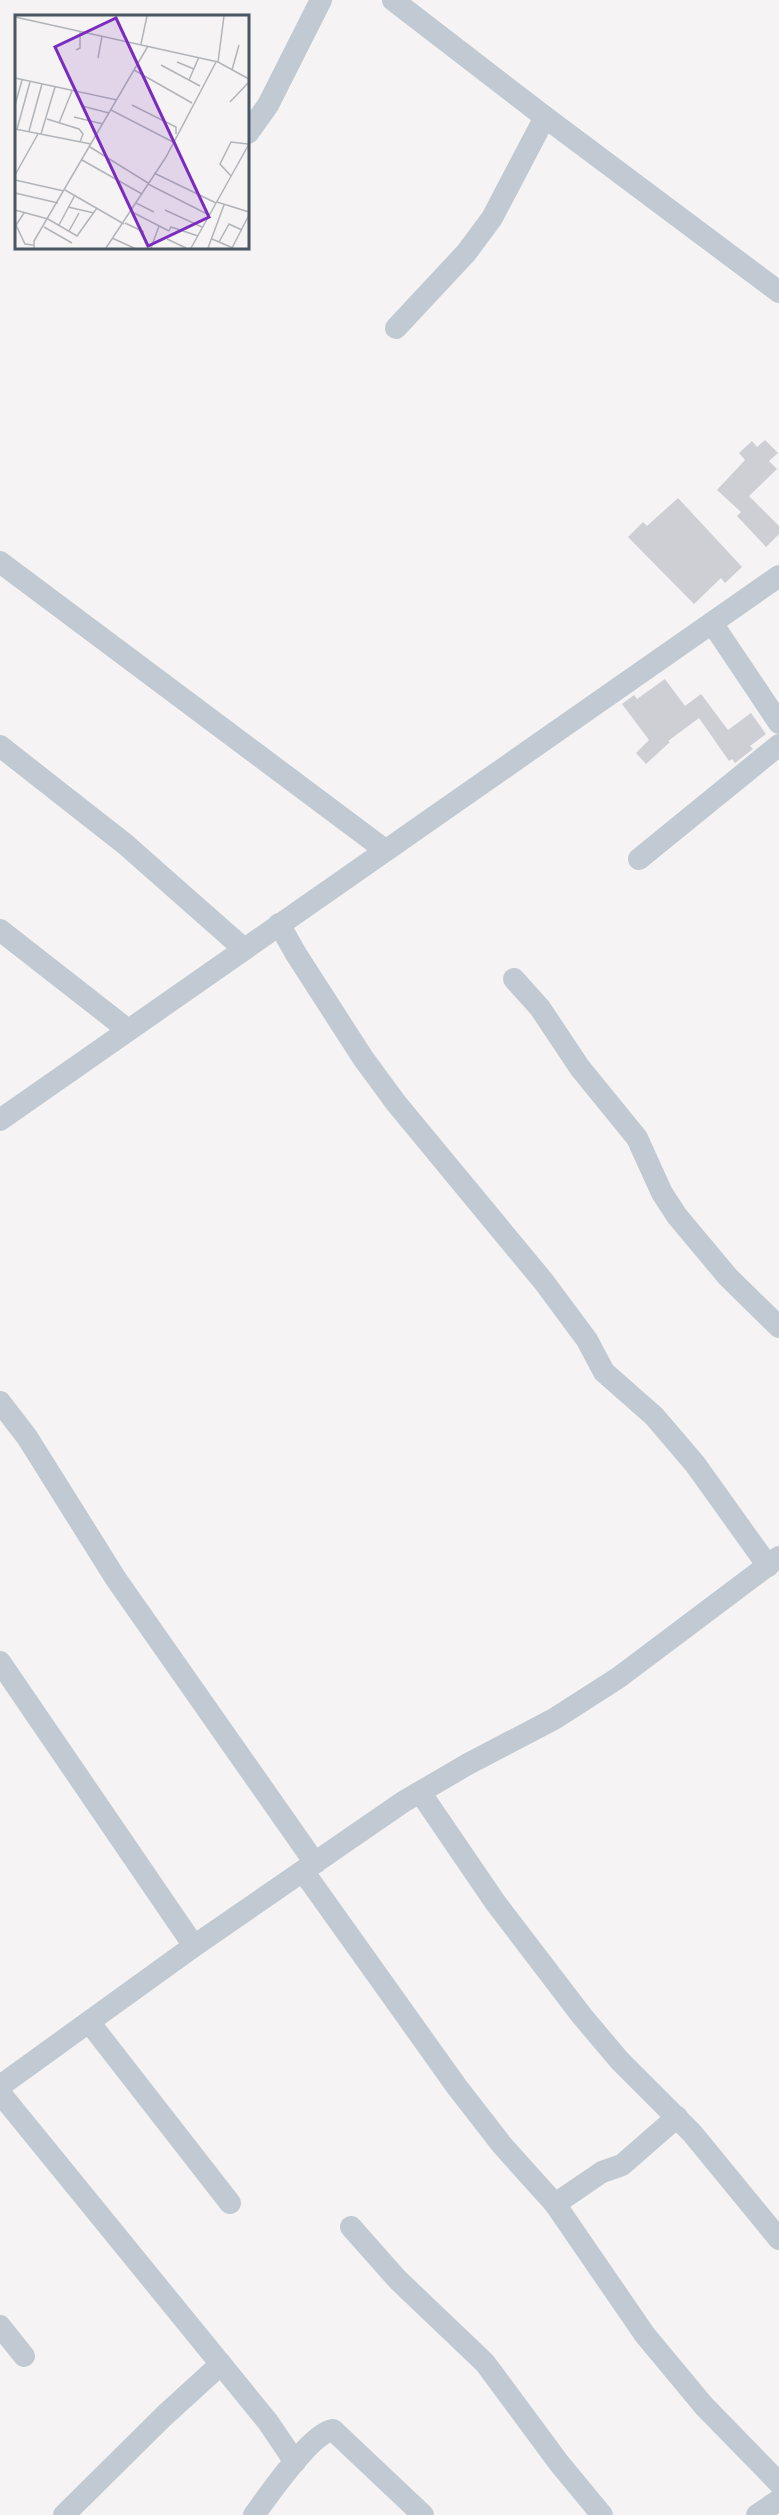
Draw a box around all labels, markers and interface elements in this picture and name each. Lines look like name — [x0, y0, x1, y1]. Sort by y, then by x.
inset map — [15, 15, 249, 249]

